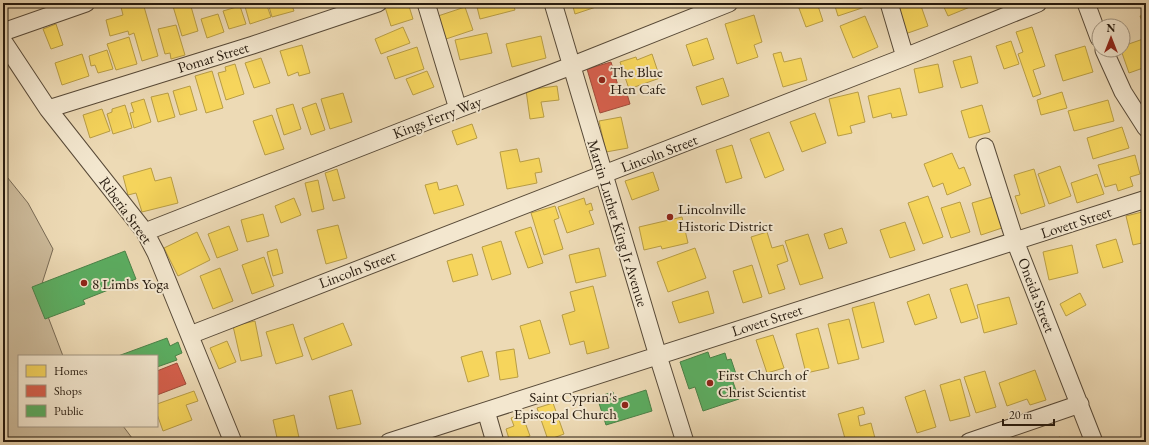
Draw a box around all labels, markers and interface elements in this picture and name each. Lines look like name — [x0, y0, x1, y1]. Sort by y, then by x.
north arrow — [1091, 18, 1131, 58]
text: N — [1107, 21, 1116, 35]
street label: Pomar Street — [175, 37, 251, 77]
place label: The Blue Hen Cafe — [610, 62, 666, 98]
marker: The Blue Hen Cafe — [597, 75, 607, 85]
street label: Kings Ferry Way — [390, 91, 484, 143]
street label: Lincoln Street — [618, 130, 700, 176]
street label: Martin Luther King Jr Avenue — [583, 137, 653, 309]
street label: Riberia Street — [95, 173, 157, 248]
place label: Lincolnville Historic District — [678, 199, 773, 235]
street label: Lovett Street — [1038, 202, 1114, 242]
marker: Lincolnville Historic District — [665, 212, 675, 222]
street label: Lincoln Street — [316, 246, 398, 292]
street label: Oneida Street — [1014, 255, 1060, 335]
place label: 8 Limbs Yoga — [92, 274, 169, 293]
marker: 8 Limbs Yoga — [79, 278, 89, 288]
street label: Lovett Street — [729, 300, 805, 340]
legend — [18, 355, 158, 427]
text: Homes — [54, 363, 88, 379]
place label: First Church of Christ Scientist — [718, 365, 809, 401]
marker: First Church of Christ Scientist — [705, 378, 715, 388]
text: Shops — [54, 383, 82, 399]
place label: Saint Cyprian's Episcopal Church — [514, 387, 617, 423]
marker: Saint Cyprian's Episcopal Church — [620, 400, 630, 410]
scale bar — [1003, 401, 1054, 427]
text: Public — [54, 403, 84, 419]
text: 20 m — [1009, 407, 1033, 423]

